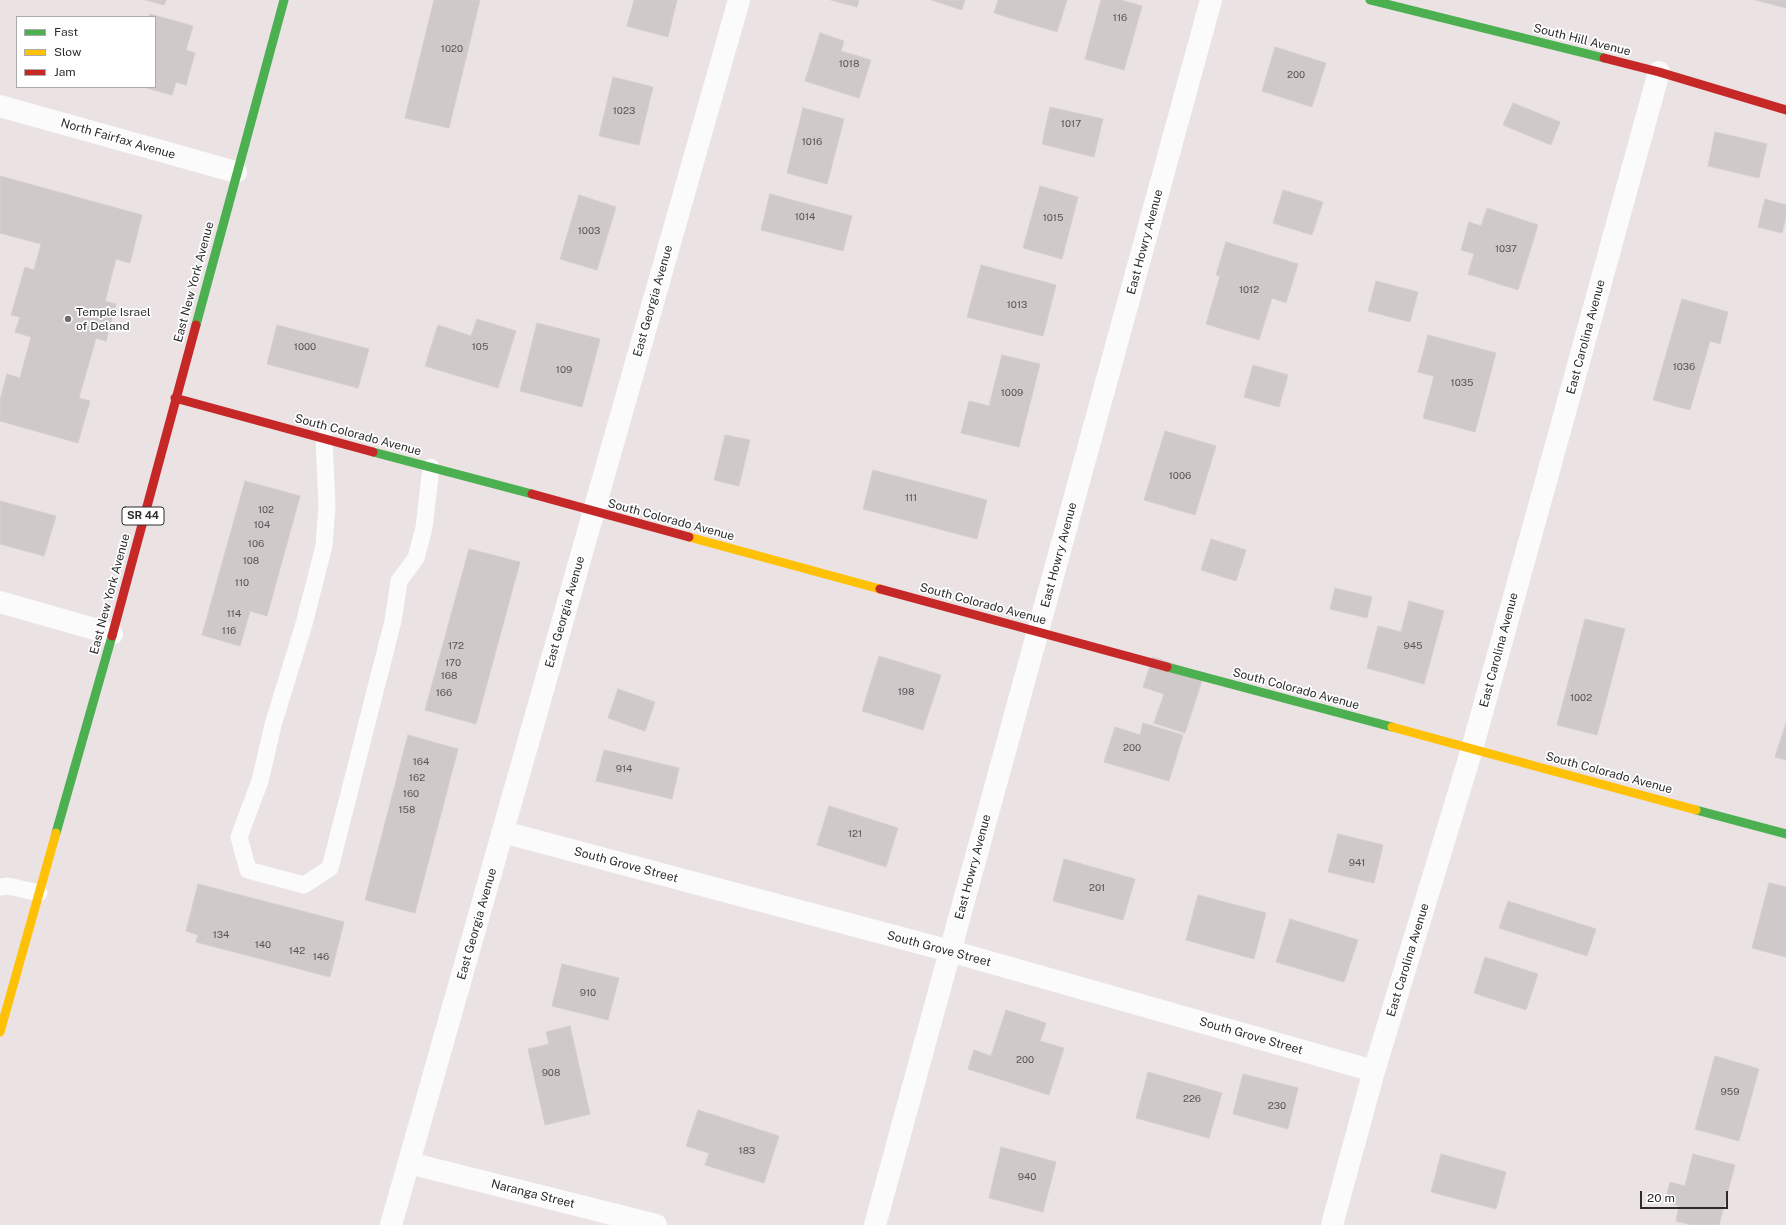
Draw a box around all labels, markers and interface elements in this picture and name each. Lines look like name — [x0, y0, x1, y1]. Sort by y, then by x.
house number: 116 — [1113, 12, 1127, 24]
legend — [16, 16, 156, 88]
street label: South Hill Avenue — [1532, 21, 1632, 59]
text: Fast — [54, 25, 78, 39]
house number: 1020 — [441, 43, 463, 55]
text: Slow — [54, 45, 81, 59]
house number: 1018 — [839, 58, 859, 70]
text: Jam — [54, 65, 76, 79]
house number: 200 — [1287, 69, 1305, 81]
house number: 1023 — [613, 105, 635, 117]
street label: North Fairfax Avenue — [59, 116, 177, 162]
house number: 1017 — [1061, 118, 1081, 130]
house number: 1016 — [802, 136, 822, 148]
street label: East Howry Avenue — [1124, 188, 1166, 296]
house number: 1014 — [795, 211, 815, 223]
house number: 1015 — [1043, 212, 1063, 224]
street label: East New York Avenue — [171, 220, 217, 344]
house number: 1003 — [578, 225, 600, 237]
street label: East Georgia Avenue — [630, 243, 676, 359]
house number: 1037 — [1495, 243, 1517, 255]
street label: East Carolina Avenue — [1564, 278, 1608, 396]
house number: 1012 — [1239, 284, 1259, 296]
house number: 1013 — [1007, 299, 1027, 311]
place label: Temple Israel of Deland — [76, 305, 151, 333]
marker: Temple Israel of Deland — [63, 314, 73, 324]
house number: 1000 — [294, 341, 316, 353]
house number: 105 — [472, 341, 488, 353]
house number: 1036 — [1673, 361, 1695, 373]
house number: 109 — [556, 364, 572, 376]
house number: 1035 — [1451, 377, 1473, 389]
house number: 1009 — [1001, 387, 1023, 399]
street label: South Colorado Avenue — [293, 411, 423, 459]
house number: 1006 — [1169, 470, 1191, 482]
house number: 111 — [905, 492, 917, 504]
street label: South Colorado Avenue — [606, 496, 736, 544]
street label: East Howry Avenue — [1038, 501, 1080, 609]
house number: 102 — [258, 504, 274, 516]
road number: SR 44 — [122, 507, 164, 525]
house number: 104 — [254, 519, 270, 531]
street label: East New York Avenue — [87, 532, 133, 656]
house number: 106 — [248, 538, 264, 550]
street label: East Georgia Avenue — [542, 554, 588, 670]
house number: 108 — [243, 555, 259, 567]
house number: 110 — [235, 577, 249, 589]
street label: South Colorado Avenue — [918, 580, 1048, 628]
street label: East Carolina Avenue — [1477, 591, 1521, 709]
house number: 114 — [227, 608, 241, 620]
house number: 116 — [222, 625, 236, 637]
house number: 172 — [448, 640, 464, 652]
house number: 945 — [1404, 640, 1422, 652]
house number: 170 — [445, 657, 461, 669]
street label: South Colorado Avenue — [1231, 665, 1361, 713]
house number: 168 — [441, 670, 457, 682]
house number: 198 — [898, 686, 914, 698]
house number: 166 — [436, 687, 452, 699]
house number: 1002 — [1570, 692, 1592, 704]
house number: 200 — [1123, 742, 1141, 754]
street label: South Colorado Avenue — [1544, 749, 1674, 797]
house number: 164 — [413, 756, 429, 768]
house number: 914 — [616, 763, 632, 775]
house number: 162 — [409, 772, 425, 784]
house number: 160 — [403, 788, 419, 800]
house number: 158 — [399, 804, 415, 816]
street label: East Howry Avenue — [952, 813, 994, 921]
house number: 121 — [848, 828, 862, 840]
street label: South Grove Street — [572, 844, 680, 886]
house number: 941 — [1349, 857, 1365, 869]
street label: East Georgia Avenue — [454, 866, 500, 982]
house number: 201 — [1089, 882, 1105, 894]
street label: East Carolina Avenue — [1384, 901, 1432, 1019]
street label: South Grove Street — [885, 928, 993, 970]
house number: 134 — [213, 929, 229, 941]
house number: 140 — [255, 939, 271, 951]
house number: 142 — [289, 945, 305, 957]
house number: 146 — [313, 951, 329, 963]
house number: 910 — [580, 987, 596, 999]
street label: South Grove Street — [1198, 1014, 1304, 1058]
house number: 200 — [1016, 1054, 1034, 1066]
house number: 908 — [542, 1067, 560, 1079]
house number: 959 — [1721, 1086, 1739, 1098]
house number: 226 — [1183, 1093, 1201, 1105]
house number: 230 — [1268, 1100, 1286, 1112]
house number: 183 — [739, 1145, 755, 1157]
house number: 940 — [1018, 1171, 1036, 1183]
street label: Naranga Street — [490, 1177, 576, 1211]
scale bar — [1642, 1183, 1730, 1209]
text: 20 m — [1647, 1191, 1675, 1205]

